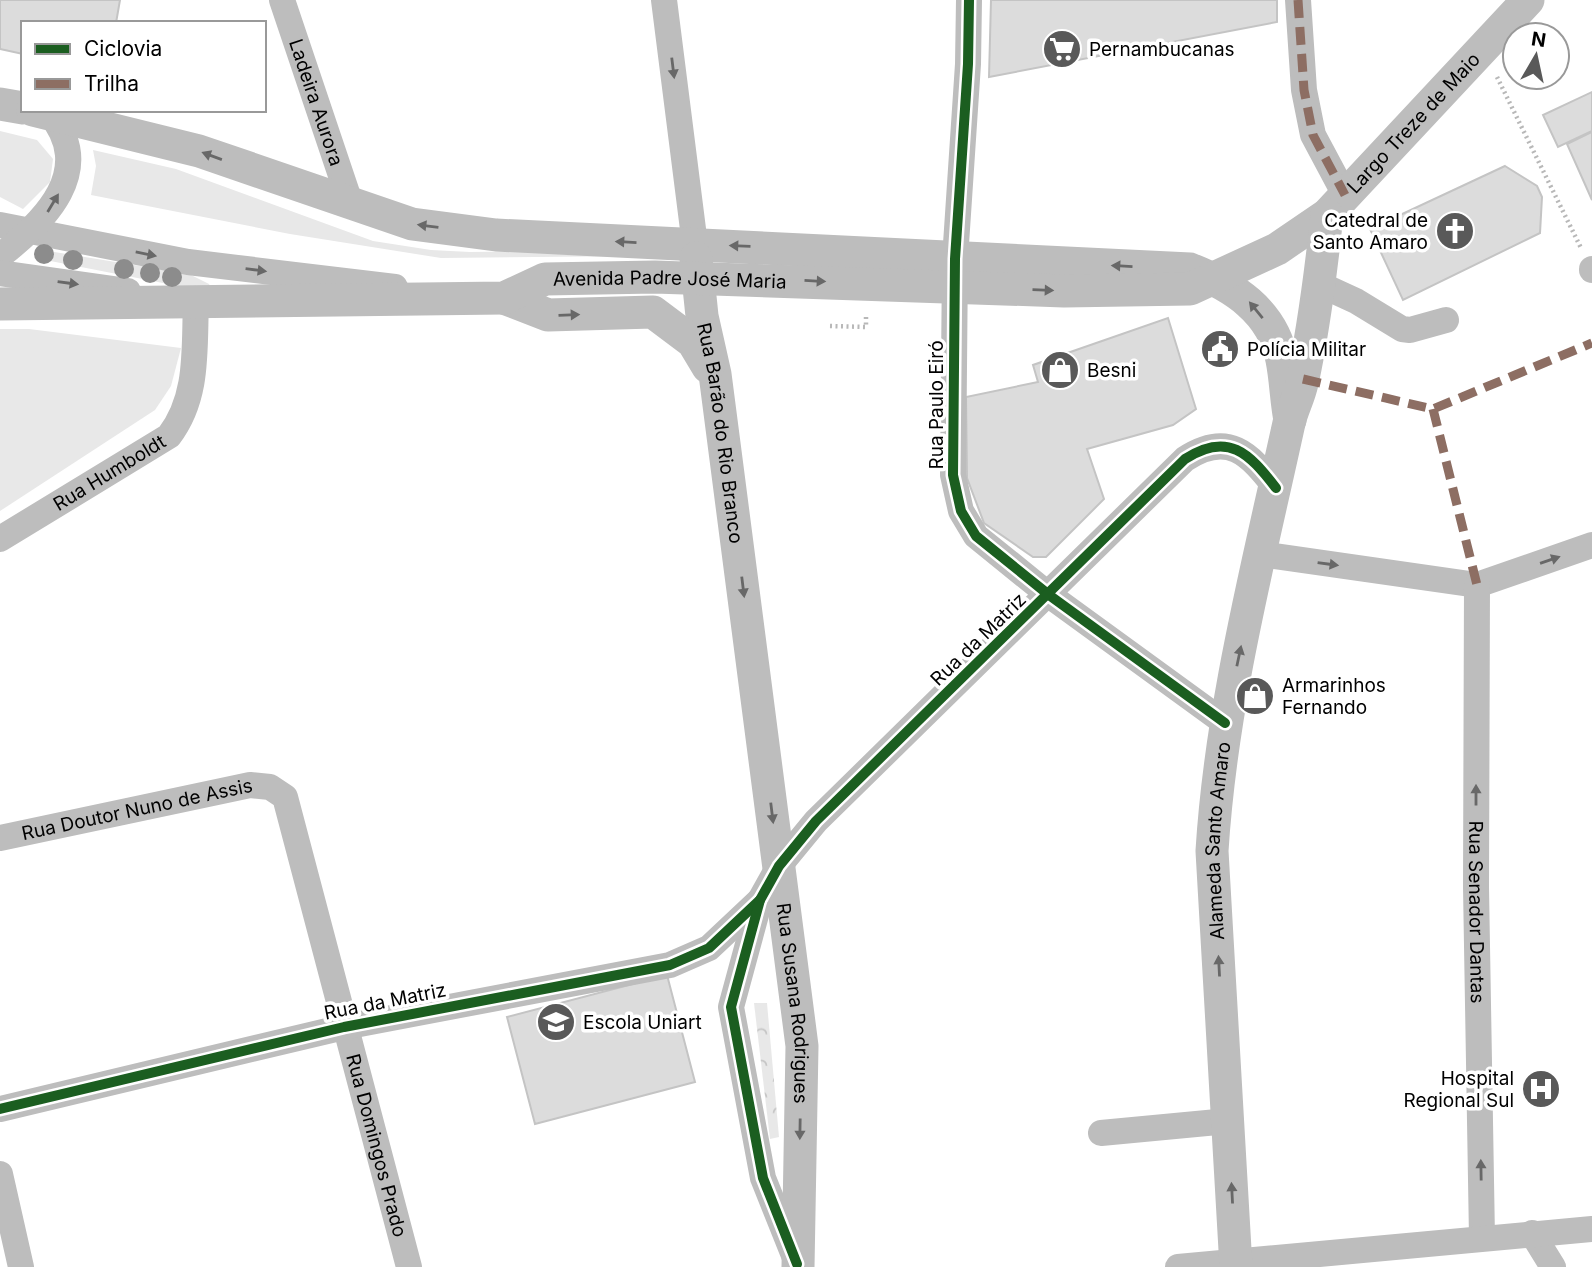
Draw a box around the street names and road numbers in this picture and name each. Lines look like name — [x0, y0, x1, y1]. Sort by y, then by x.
street label: Ladeira Aurora — [284, 36, 348, 169]
street label: Largo Treze de Maio — [1342, 48, 1485, 198]
street label: Avenida Padre José Maria — [553, 266, 787, 293]
street label: Rua Barão do Rio Branco — [692, 321, 748, 545]
street label: Rua Paulo Eiró — [925, 340, 948, 470]
street label: Rua Humboldt — [49, 430, 170, 516]
street label: Rua da Matriz — [926, 588, 1031, 691]
street label: Alameda Santo Amaro — [1201, 740, 1236, 941]
street label: Rua Doutor Nuno de Assis — [20, 774, 255, 845]
street label: Rua Senador Dantas — [1464, 821, 1489, 1004]
street label: Rua Susana Rodrigues — [772, 901, 813, 1104]
street label: Rua da Matriz — [322, 978, 448, 1025]
street label: Rua Domingos Prado — [341, 1051, 412, 1240]

